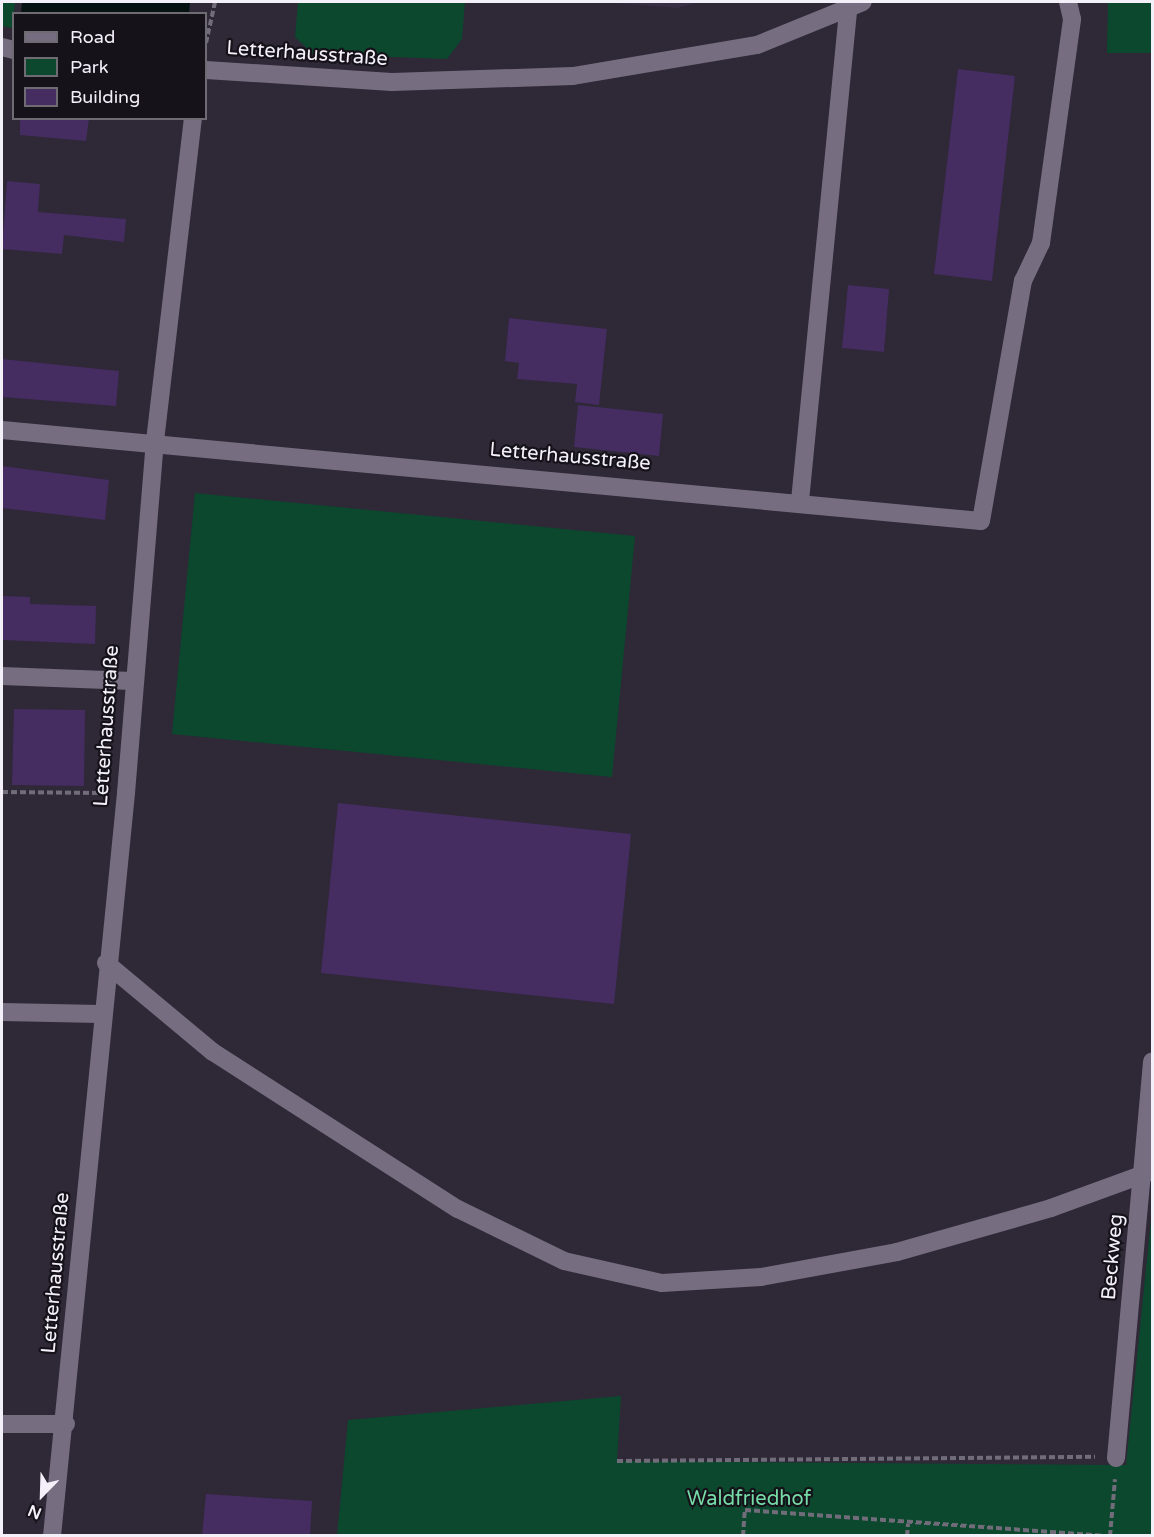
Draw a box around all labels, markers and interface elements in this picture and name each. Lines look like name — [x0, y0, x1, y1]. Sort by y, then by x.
legend — [12, 12, 207, 120]
text: Road — [70, 26, 115, 48]
street label: Letterhausstraße — [226, 36, 388, 72]
text: Park — [70, 56, 108, 78]
text: Building — [70, 86, 140, 108]
street label: Letterhausstraße — [488, 438, 652, 476]
street label: Letterhausstraße — [89, 645, 125, 807]
street label: Letterhausstraße — [37, 1191, 75, 1355]
street label: Beckweg — [1097, 1213, 1129, 1301]
north arrow — [12, 1465, 72, 1525]
park label: Waldfriedhof — [687, 1487, 811, 1511]
text: N — [25, 1500, 45, 1523]

